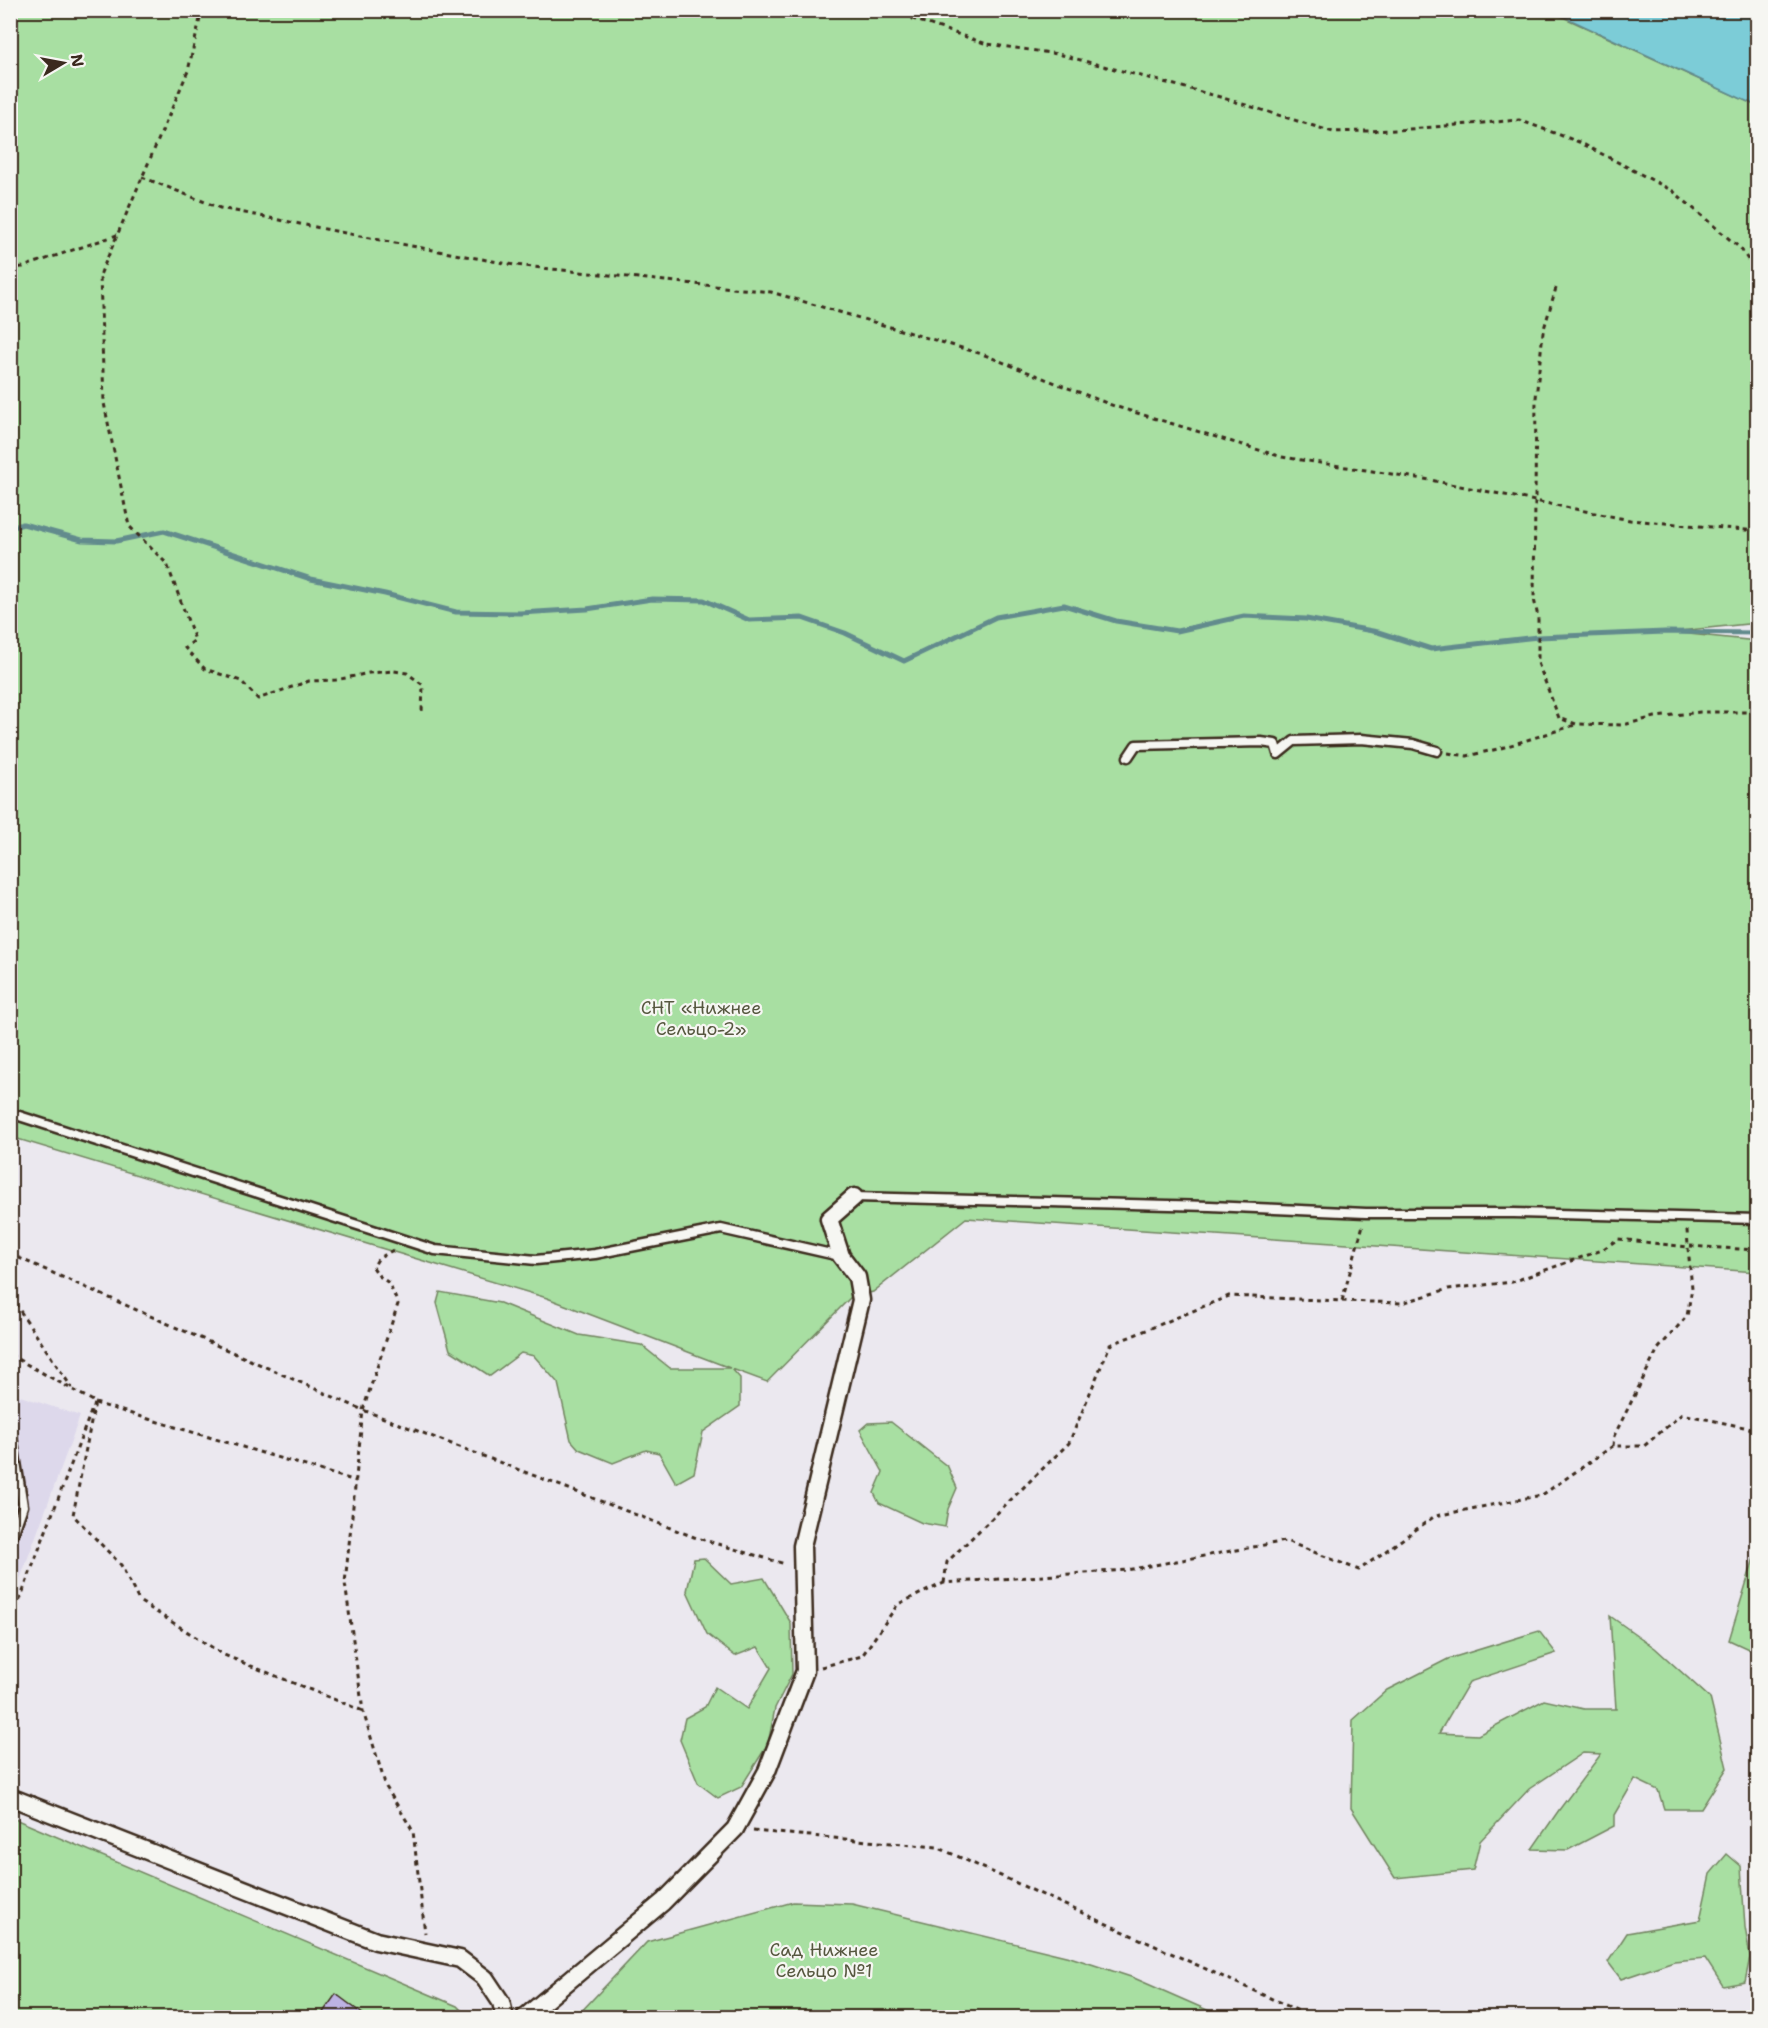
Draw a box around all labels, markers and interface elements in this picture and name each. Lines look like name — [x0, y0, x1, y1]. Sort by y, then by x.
north arrow — [33, 33, 93, 93]
text: N — [66, 52, 89, 69]
park label: СНТ «Нижнее Сельцо-2» — [641, 996, 761, 1041]
park label: Сад Нижнее Сельцо №1 — [769, 1938, 879, 1983]

